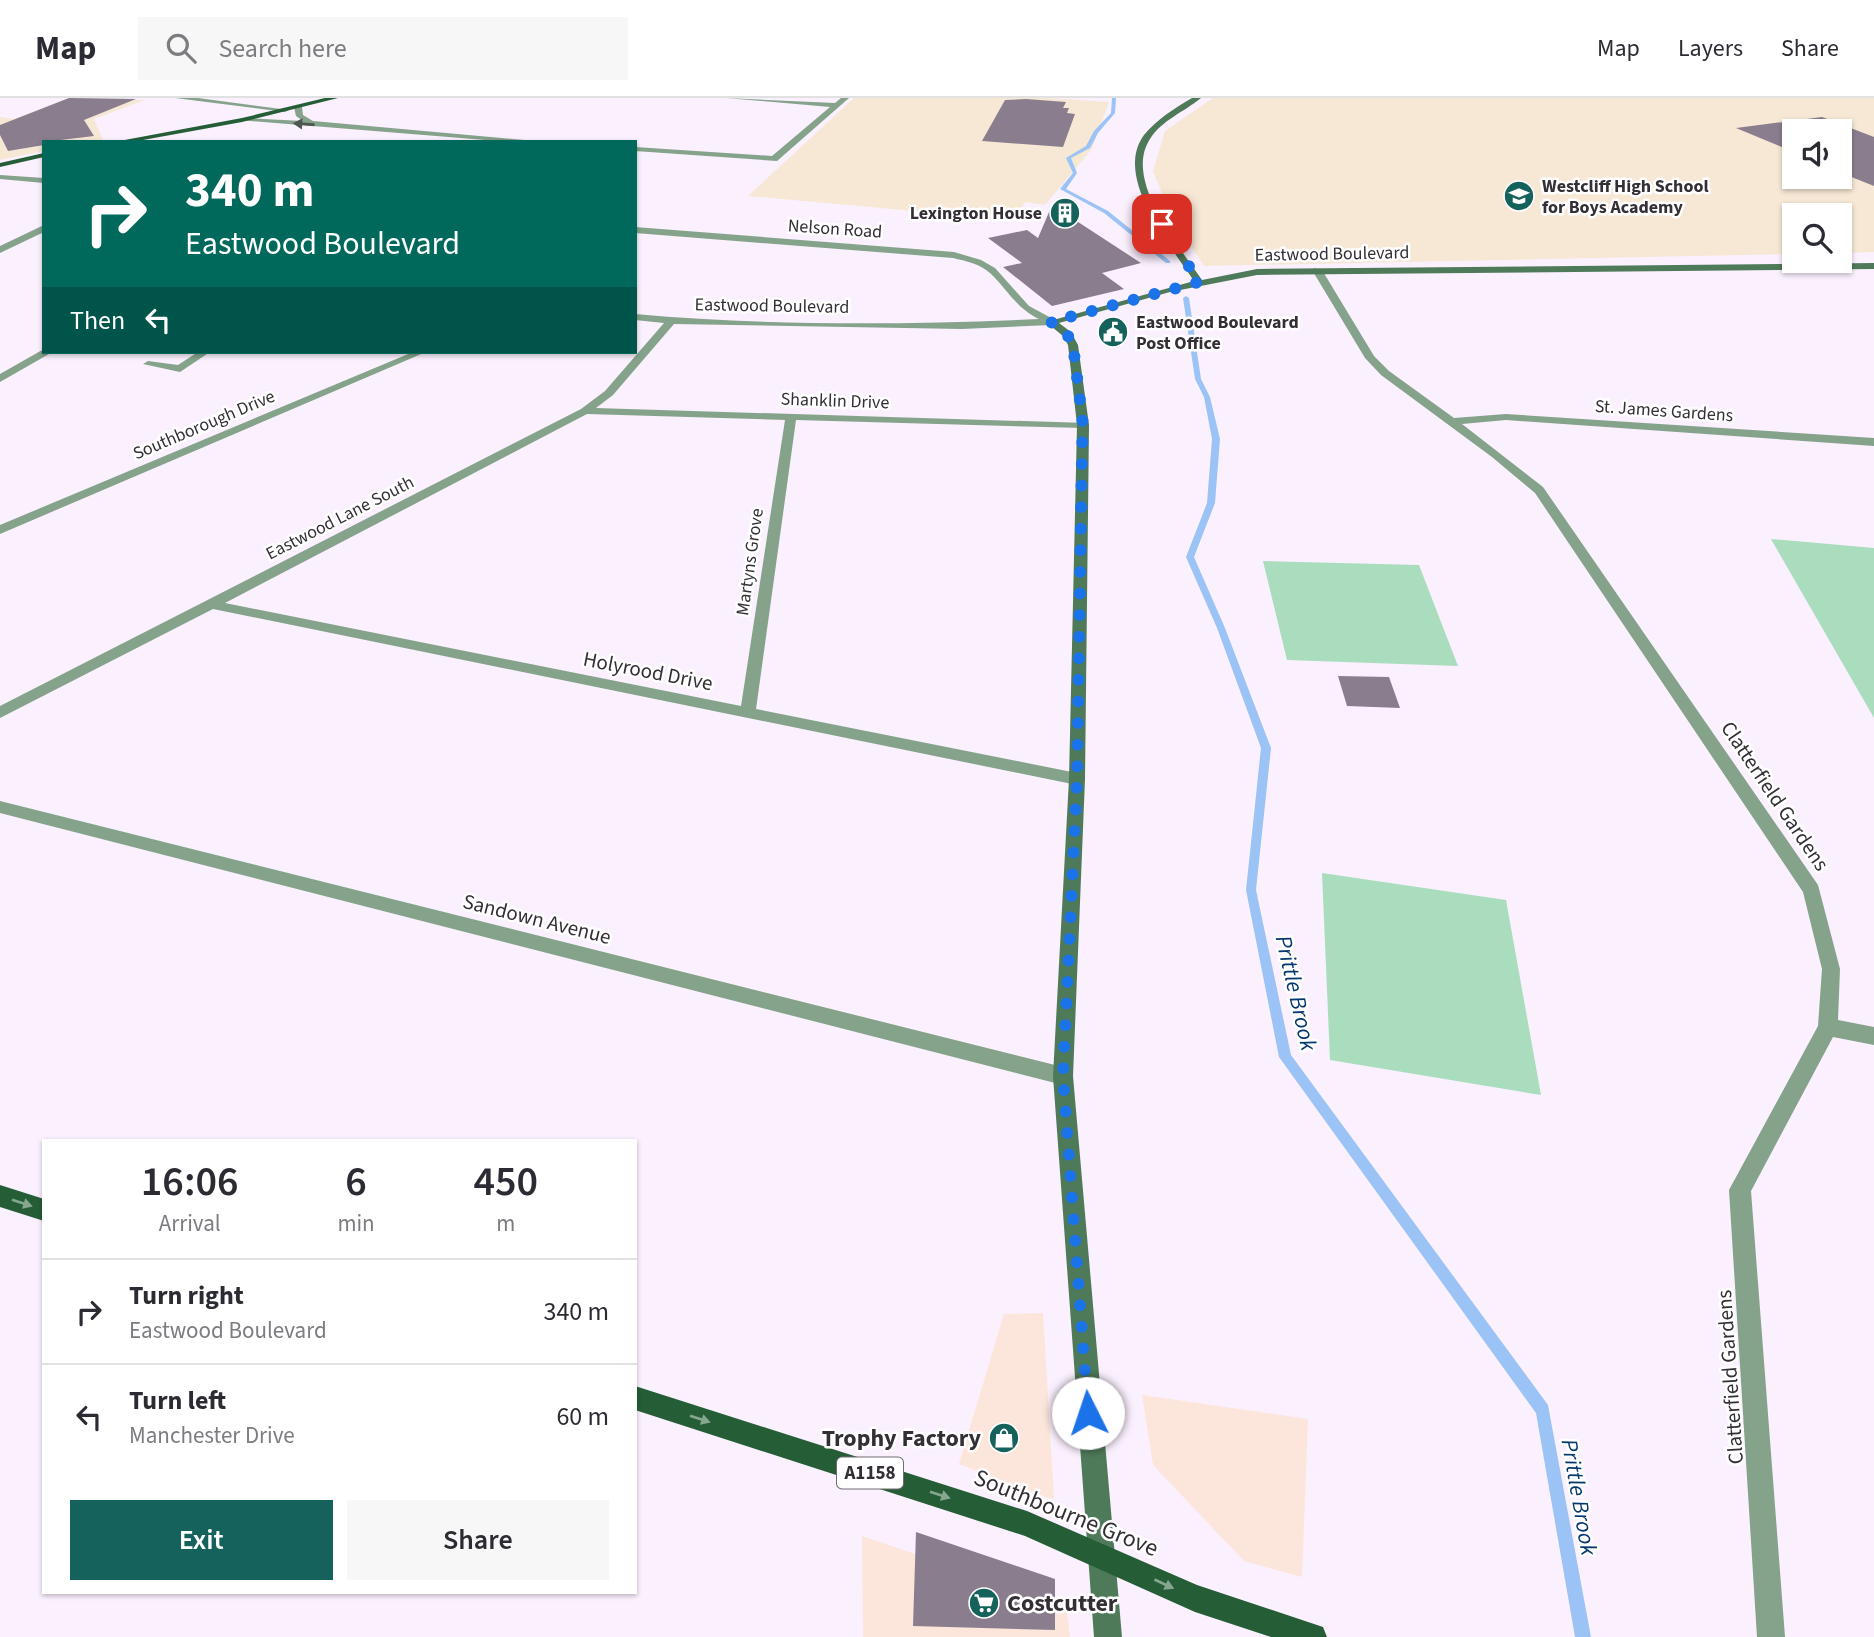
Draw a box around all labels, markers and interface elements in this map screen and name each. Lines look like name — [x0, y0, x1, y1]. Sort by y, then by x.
search box — [138, 17, 628, 80]
text: Map — [35, 25, 96, 72]
icon: search — [162, 29, 200, 67]
text: Search here — [218, 30, 347, 67]
text: Map — [1597, 31, 1640, 66]
text: Layers — [1678, 31, 1743, 66]
text: Share — [1781, 31, 1839, 66]
one-way arrow — [293, 119, 315, 130]
map controls — [1782, 119, 1852, 273]
button: sound — [1782, 119, 1852, 189]
text: 340 m — [185, 156, 314, 226]
icon: right — [70, 168, 161, 259]
place label: Westcliff High School for Boys Academy — [1542, 174, 1709, 220]
school or university icon: Westcliff High School for Boys Academy — [1502, 179, 1536, 213]
pin — [1132, 194, 1192, 254]
building icon: Lexington House — [1048, 196, 1082, 230]
place label: Lexington House — [910, 201, 1042, 226]
button: search — [1782, 203, 1852, 273]
icon: arrive — [1143, 205, 1181, 243]
street label: Nelson Road — [787, 213, 883, 245]
text: Eastwood Boulevard — [185, 221, 460, 267]
street label: Eastwood Boulevard — [1254, 240, 1410, 268]
street label: Eastwood Boulevard — [694, 292, 850, 320]
icon: left — [139, 301, 177, 339]
text: Then — [70, 302, 125, 339]
place label: Eastwood Boulevard Post Office — [1136, 310, 1299, 356]
public building icon: Eastwood Boulevard Post Office — [1096, 315, 1130, 349]
street label: Southborough Drive — [129, 384, 279, 466]
street label: Shanklin Drive — [780, 387, 890, 415]
street label: St. James Gardens — [1594, 394, 1734, 428]
street label: Eastwood Lane South — [262, 470, 418, 566]
street label: Martyns Grove — [730, 507, 770, 617]
street label: Holyrood Drive — [581, 644, 715, 698]
street label: Clatterfield Gardens — [1714, 715, 1836, 877]
street label: Sandown Avenue — [460, 886, 614, 952]
water label: Prittle Brook — [1267, 932, 1326, 1055]
text: 16:06 — [141, 1152, 239, 1212]
text: 6 — [345, 1152, 367, 1212]
text: 450 — [474, 1152, 538, 1212]
one-way arrow — [12, 1198, 33, 1208]
text: Arrival — [159, 1207, 221, 1240]
text: min — [337, 1207, 375, 1240]
text: m — [496, 1207, 515, 1240]
text: Turn right — [129, 1277, 244, 1314]
street label: Clatterfield Gardens — [1709, 1289, 1751, 1465]
icon: right — [70, 1293, 108, 1331]
text: 340 m — [543, 1293, 609, 1330]
text: Eastwood Boulevard — [129, 1314, 327, 1347]
position arrow — [1051, 1376, 1125, 1450]
text: Turn left — [129, 1382, 226, 1419]
icon: left — [70, 1398, 108, 1436]
text: 60 m — [556, 1398, 609, 1435]
one-way arrow — [690, 1414, 711, 1425]
text: Manchester Drive — [129, 1419, 295, 1452]
place label: Trophy Factory — [822, 1421, 981, 1456]
shop icon: Trophy Factory — [987, 1421, 1021, 1455]
water label: Prittle Brook — [1553, 1436, 1606, 1559]
road number: A1158 — [837, 1457, 903, 1488]
street label: Southbourne Grove — [968, 1460, 1164, 1566]
one-way arrow — [930, 1491, 951, 1501]
button: Exit — [70, 1500, 333, 1580]
button: Share — [347, 1500, 609, 1580]
one-way arrow — [1154, 1578, 1174, 1590]
supermarket icon: Costcutter — [967, 1586, 1001, 1620]
place label: Costcutter — [1007, 1586, 1118, 1621]

